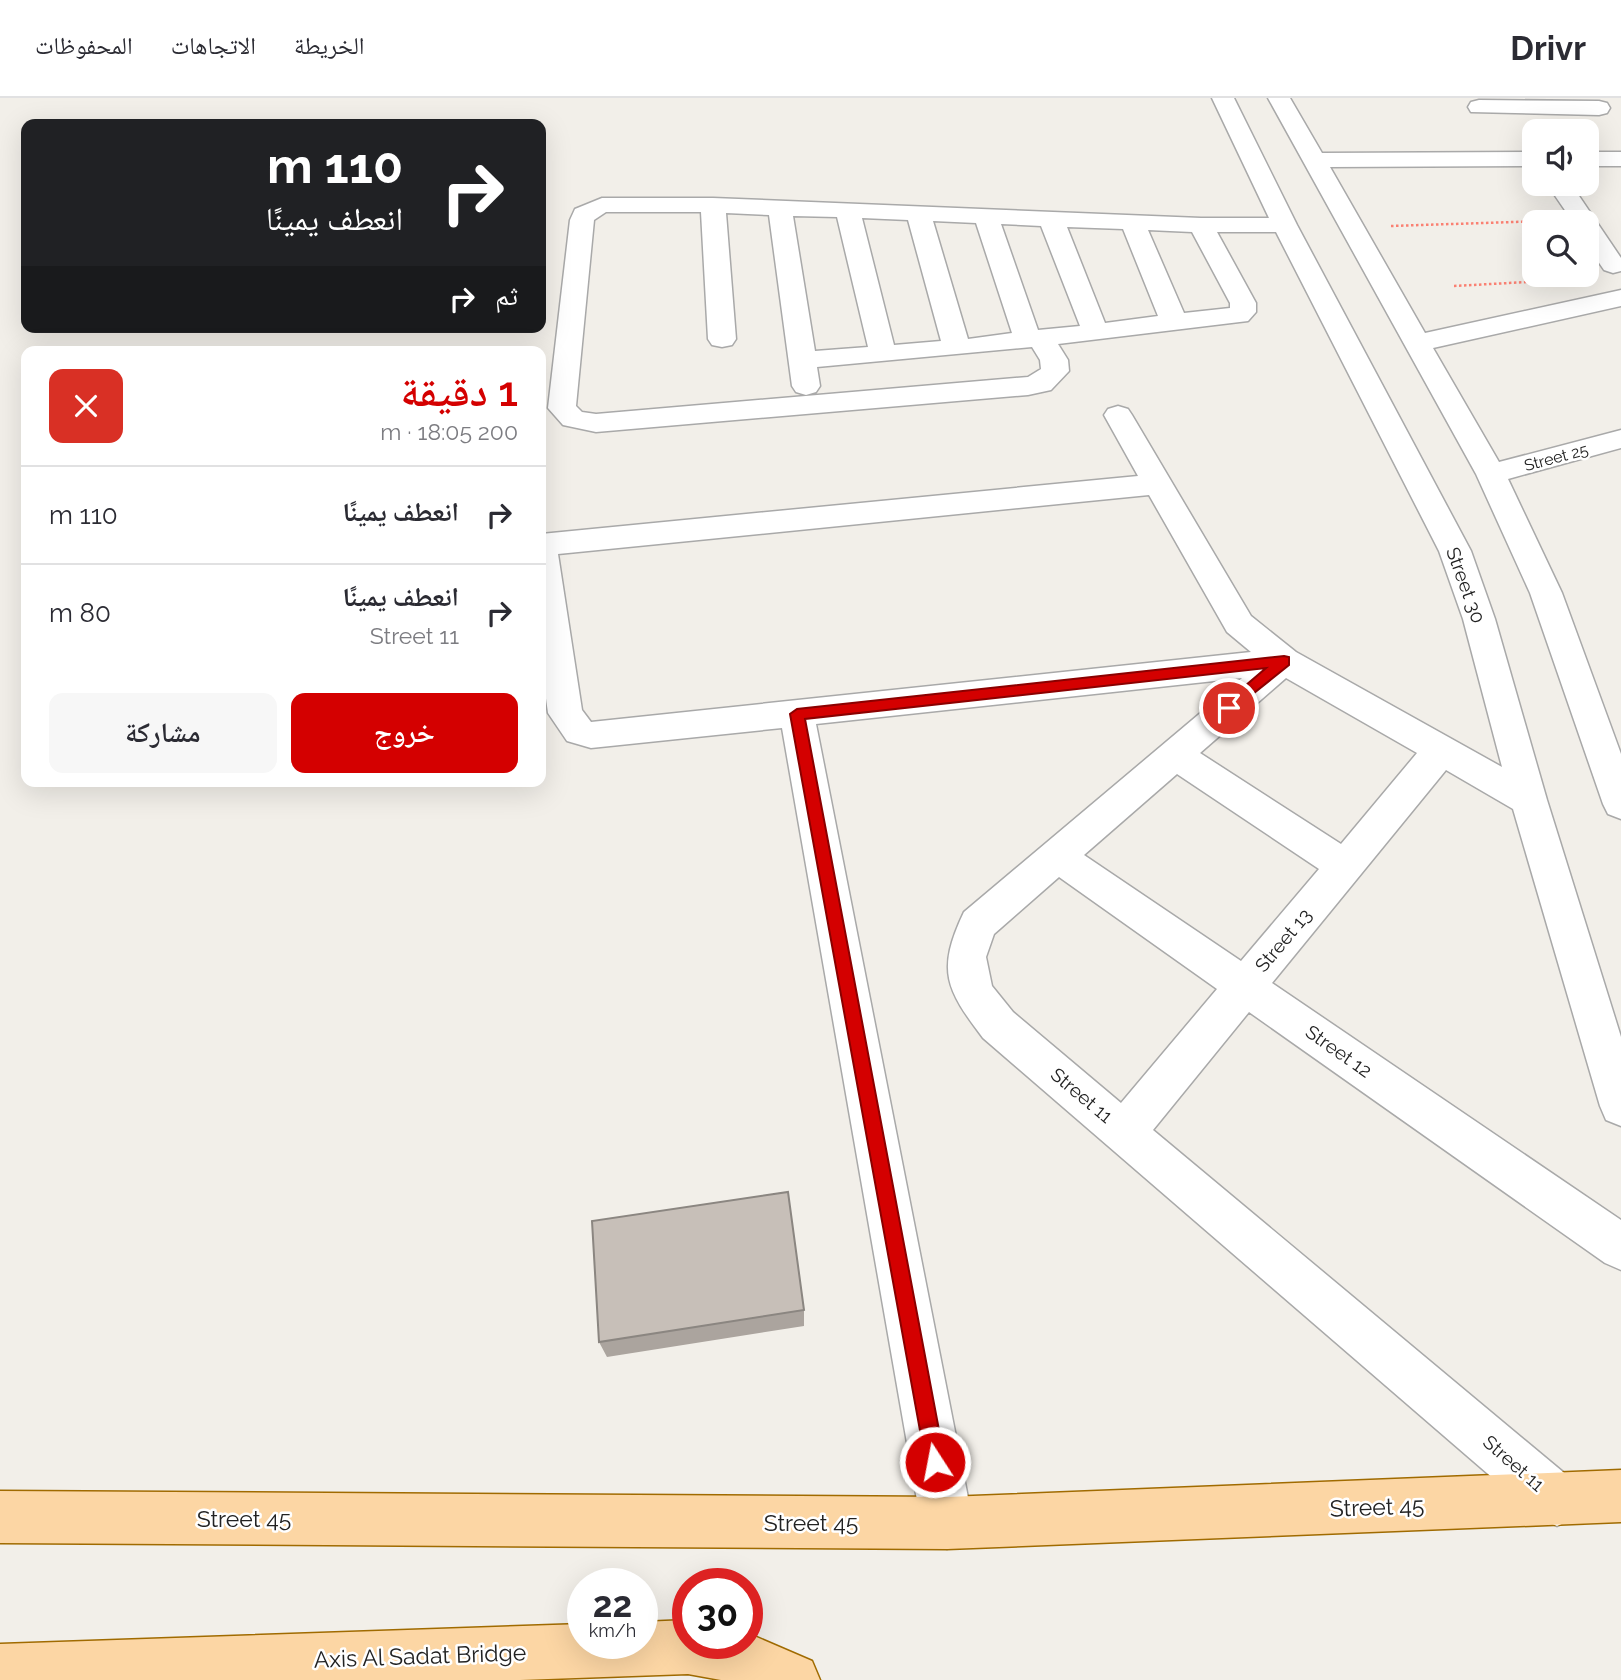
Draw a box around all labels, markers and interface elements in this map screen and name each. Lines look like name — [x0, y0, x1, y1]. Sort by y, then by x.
text: Drivr — [1510, 29, 1586, 68]
text: المحفوظات — [35, 31, 133, 60]
text: الاتجاهات — [171, 31, 256, 60]
text: الخريطة — [294, 31, 365, 60]
map controls — [1522, 119, 1599, 287]
button: sound — [1522, 119, 1599, 196]
text: 110 m — [267, 137, 403, 194]
icon: right — [427, 147, 518, 238]
text: انعطف يمينًا — [266, 200, 403, 237]
button: search — [1522, 210, 1599, 287]
icon: right — [443, 280, 481, 318]
text: ثم — [495, 281, 518, 311]
text: 1 دقيقة — [401, 367, 518, 416]
button: close — [49, 369, 123, 443]
text: 200 m · 18:05 — [380, 418, 518, 445]
street label: Street 25 — [1522, 440, 1590, 475]
icon: right — [480, 496, 518, 534]
text: انعطف يمينًا — [342, 497, 459, 527]
text: 110 m — [49, 500, 118, 530]
street label: Street 30 — [1442, 544, 1490, 626]
text: انعطف يمينًا — [342, 582, 459, 612]
icon: right — [480, 594, 518, 632]
text: 80 m — [49, 598, 111, 628]
text: Street 11 — [370, 622, 459, 649]
pin — [1199, 678, 1259, 738]
icon: arrive — [1210, 689, 1248, 727]
button: مشاركة — [49, 693, 277, 773]
button: خروج — [291, 693, 518, 773]
street label: Street 13 — [1250, 904, 1316, 976]
street label: Street 12 — [1302, 1020, 1376, 1082]
street label: Street 11 — [1047, 1063, 1117, 1127]
position arrow — [898, 1425, 972, 1499]
street label: Street 11 — [1479, 1430, 1549, 1496]
street label: Street 45 — [1329, 1491, 1425, 1522]
street label: Street 45 — [197, 1505, 291, 1532]
street label: Street 45 — [764, 1509, 858, 1536]
speed limit sign: 30 — [672, 1568, 763, 1659]
text: 22 — [593, 1584, 632, 1625]
text: km/h — [589, 1620, 636, 1641]
street label: Axis Al Sadat Bridge — [313, 1638, 527, 1673]

